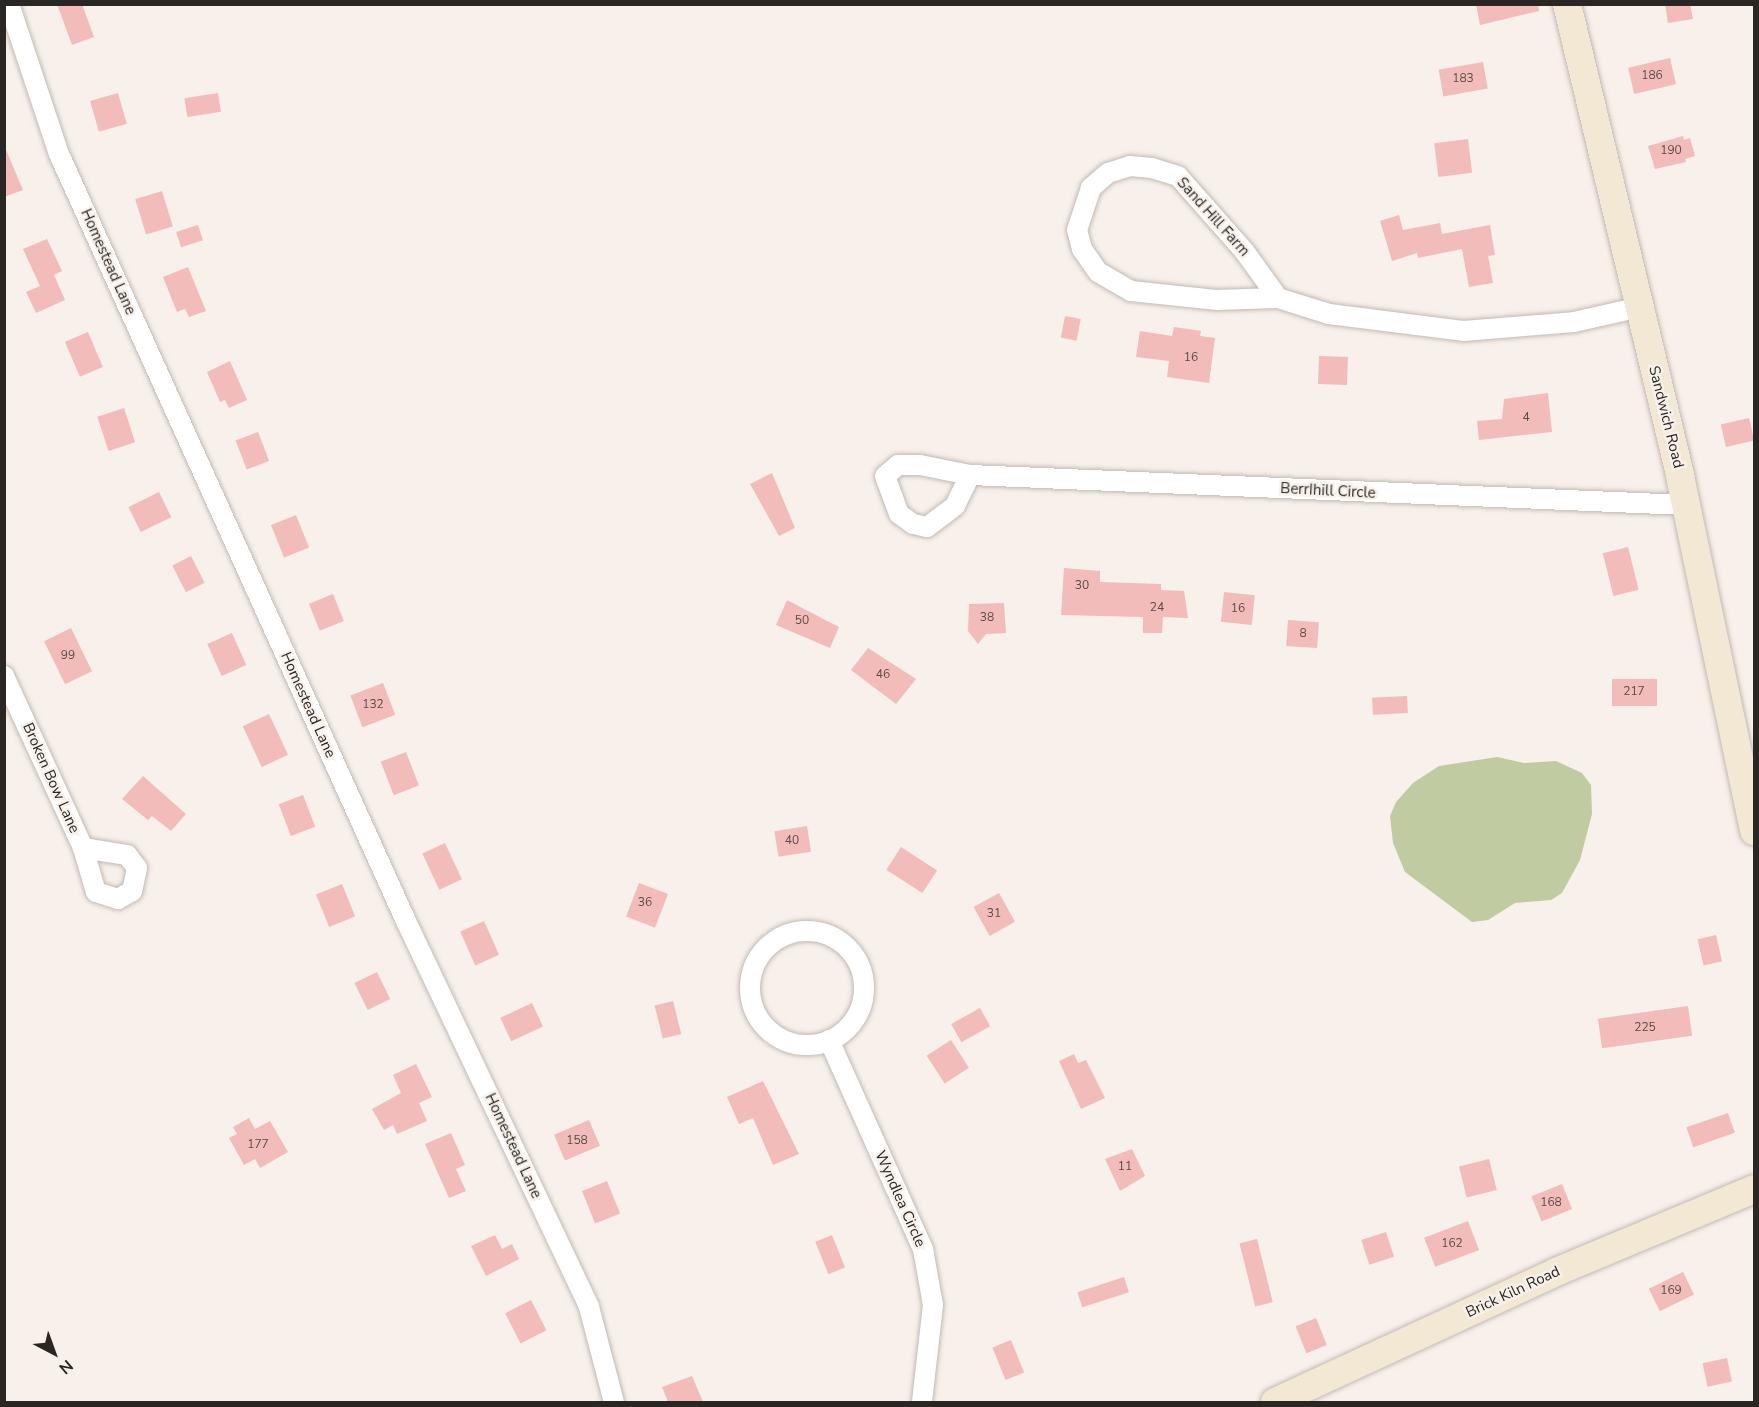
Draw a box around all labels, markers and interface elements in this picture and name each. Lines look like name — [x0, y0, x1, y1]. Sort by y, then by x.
house number: 186 — [1641, 69, 1663, 83]
house number: 183 — [1452, 72, 1474, 86]
house number: 190 — [1660, 144, 1682, 158]
street label: Sand Hill Farm — [1173, 174, 1253, 260]
street label: Homestead Lane — [77, 206, 139, 318]
house number: 16 — [1184, 351, 1198, 365]
street label: Sandwich Road — [1645, 364, 1687, 470]
house number: 4 — [1522, 411, 1530, 425]
street label: BerrIhill Circle — [1280, 480, 1376, 502]
house number: 30 — [1075, 579, 1089, 593]
house number: 24 — [1150, 601, 1164, 615]
house number: 16 — [1231, 602, 1245, 616]
house number: 38 — [980, 611, 994, 625]
house number: 50 — [795, 614, 809, 628]
house number: 8 — [1299, 627, 1307, 641]
house number: 99 — [61, 649, 75, 663]
street label: Homestead Lane — [277, 649, 339, 761]
house number: 46 — [876, 668, 890, 682]
house number: 217 — [1623, 685, 1645, 699]
house number: 132 — [362, 698, 384, 712]
street label: Broken Bow Lane — [19, 720, 83, 836]
house number: 40 — [785, 834, 799, 848]
house number: 36 — [638, 896, 652, 910]
house number: 31 — [987, 907, 1001, 921]
house number: 225 — [1634, 1021, 1656, 1035]
street label: Homestead Lane — [481, 1091, 545, 1201]
house number: 158 — [566, 1134, 588, 1148]
house number: 177 — [247, 1138, 269, 1152]
street label: Wyndlea Circle — [871, 1148, 929, 1250]
house number: 11 — [1118, 1160, 1132, 1174]
house number: 168 — [1540, 1196, 1562, 1210]
house number: 162 — [1441, 1237, 1463, 1251]
street label: Brick Kiln Road — [1463, 1262, 1563, 1322]
house number: 169 — [1660, 1284, 1682, 1298]
north arrow — [24, 1323, 84, 1383]
text: N — [54, 1354, 78, 1379]

